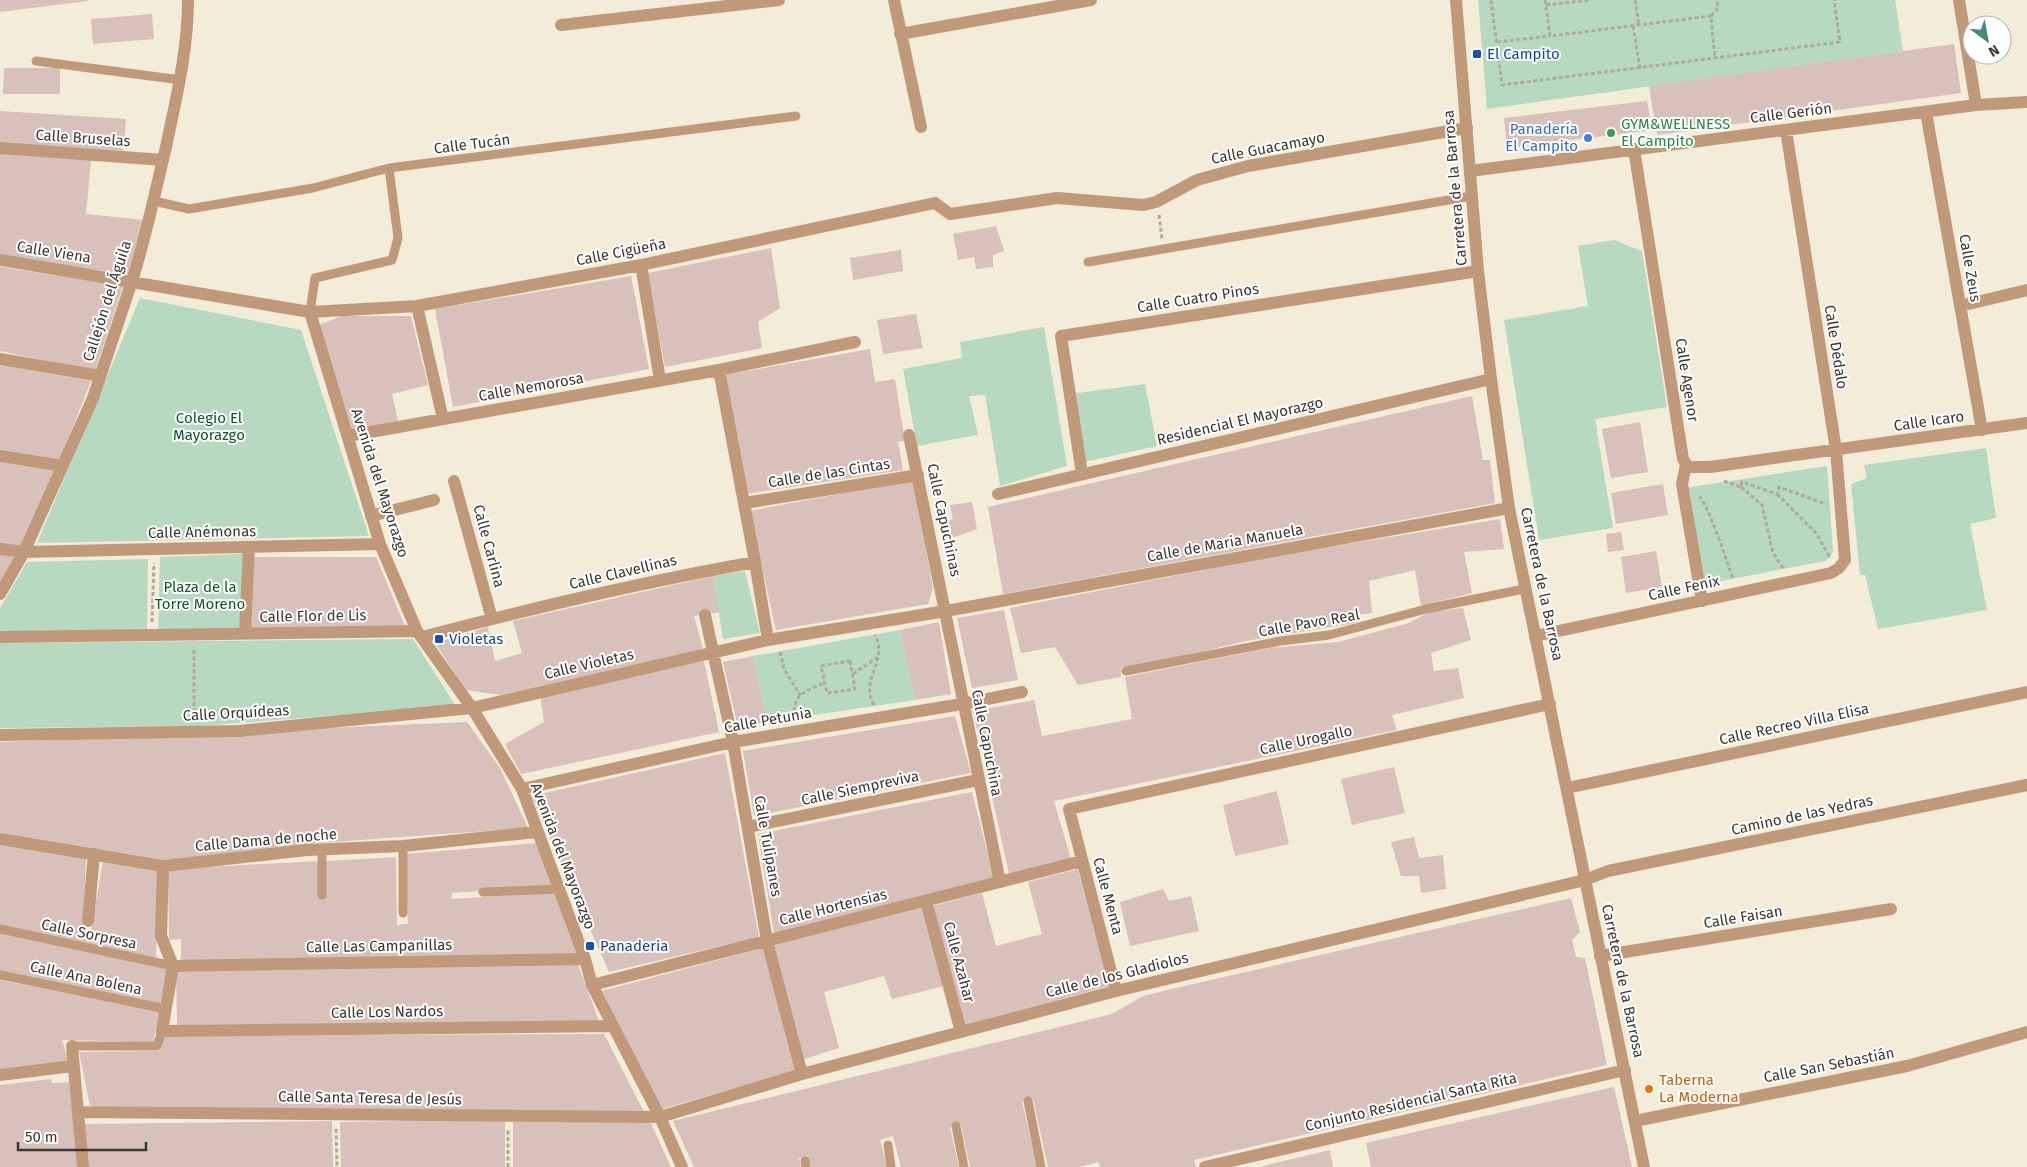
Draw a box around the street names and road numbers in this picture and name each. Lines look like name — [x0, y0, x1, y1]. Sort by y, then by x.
street label: Calle Gerión — [1749, 99, 1833, 127]
street label: Carretera de la Barrosa — [1439, 109, 1471, 267]
street label: Calle Bruselas — [35, 126, 131, 150]
street label: Calle Guacamayo — [1210, 128, 1326, 168]
street label: Calle Tucán — [433, 130, 511, 158]
street label: Calle Zeus — [1955, 233, 1985, 303]
street label: Calle Cigüeña — [574, 234, 668, 270]
street label: Calle Viena — [16, 237, 92, 267]
street label: Callejón del Águila — [79, 238, 135, 364]
street label: Calle Cuatro Pinos — [1136, 279, 1260, 317]
street label: Calle Dédalo — [1820, 304, 1852, 390]
street label: Calle Agenor — [1671, 337, 1703, 423]
street label: Calle Nemorosa — [477, 369, 585, 405]
street label: Residencial El Mayorazgo — [1155, 393, 1325, 449]
street label: Avenida del Mayorazgo — [347, 406, 413, 560]
street label: Calle Icaro — [1893, 407, 1965, 435]
street label: Calle de las Cintas — [767, 454, 891, 492]
street label: Calle Capuchinas — [923, 462, 965, 578]
street label: Calle Carlina — [469, 503, 509, 589]
street label: Carretera de la Barrosa — [1517, 506, 1567, 662]
street label: Calle de Maria Manuela — [1146, 520, 1304, 566]
street label: Calle Anémonas — [148, 522, 256, 542]
street label: Calle Clavellinas — [567, 551, 679, 593]
street label: Calle Fenix — [1647, 572, 1722, 604]
street label: Calle Pavo Real — [1257, 605, 1362, 641]
street label: Calle Flor de Lis — [259, 606, 367, 626]
street label: Calle Violetas — [543, 645, 635, 683]
street label: Calle Capuchina — [968, 688, 1006, 798]
street label: Calle Recreo Villa Elisa — [1718, 699, 1870, 749]
street label: Calle Orquídeas — [182, 701, 290, 725]
street label: Calle Petunia — [723, 703, 813, 737]
street label: Calle Urogallo — [1258, 721, 1354, 759]
street label: Calle Siempreviva — [800, 767, 920, 809]
street label: Avenida del Mayorazgo — [527, 780, 599, 932]
street label: Camino de las Yedras — [1730, 791, 1874, 839]
street label: Calle Tulipanes — [750, 794, 786, 898]
street label: Calle Dama de noche — [194, 825, 338, 855]
street label: Calle Menta — [1089, 855, 1127, 937]
street label: Calle Hortensias — [777, 885, 889, 929]
street label: Calle Faisan — [1702, 902, 1784, 932]
street label: Carretera de la Barrosa — [1598, 903, 1648, 1059]
street label: Calle Sorpresa — [40, 915, 138, 953]
street label: Calle Azahar — [940, 920, 978, 1005]
street label: Calle Las Campanillas — [306, 936, 452, 956]
street label: Calle de los Gladiolos — [1044, 949, 1190, 1001]
street label: Calle Ana Bolena — [28, 957, 144, 999]
street label: Calle Los Nardos — [331, 1002, 443, 1022]
street label: Calle San Sebastián — [1762, 1043, 1896, 1087]
street label: Conjunto Residencial Santa Rita — [1303, 1069, 1519, 1135]
street label: Calle Santa Teresa de Jesús — [278, 1087, 462, 1109]

